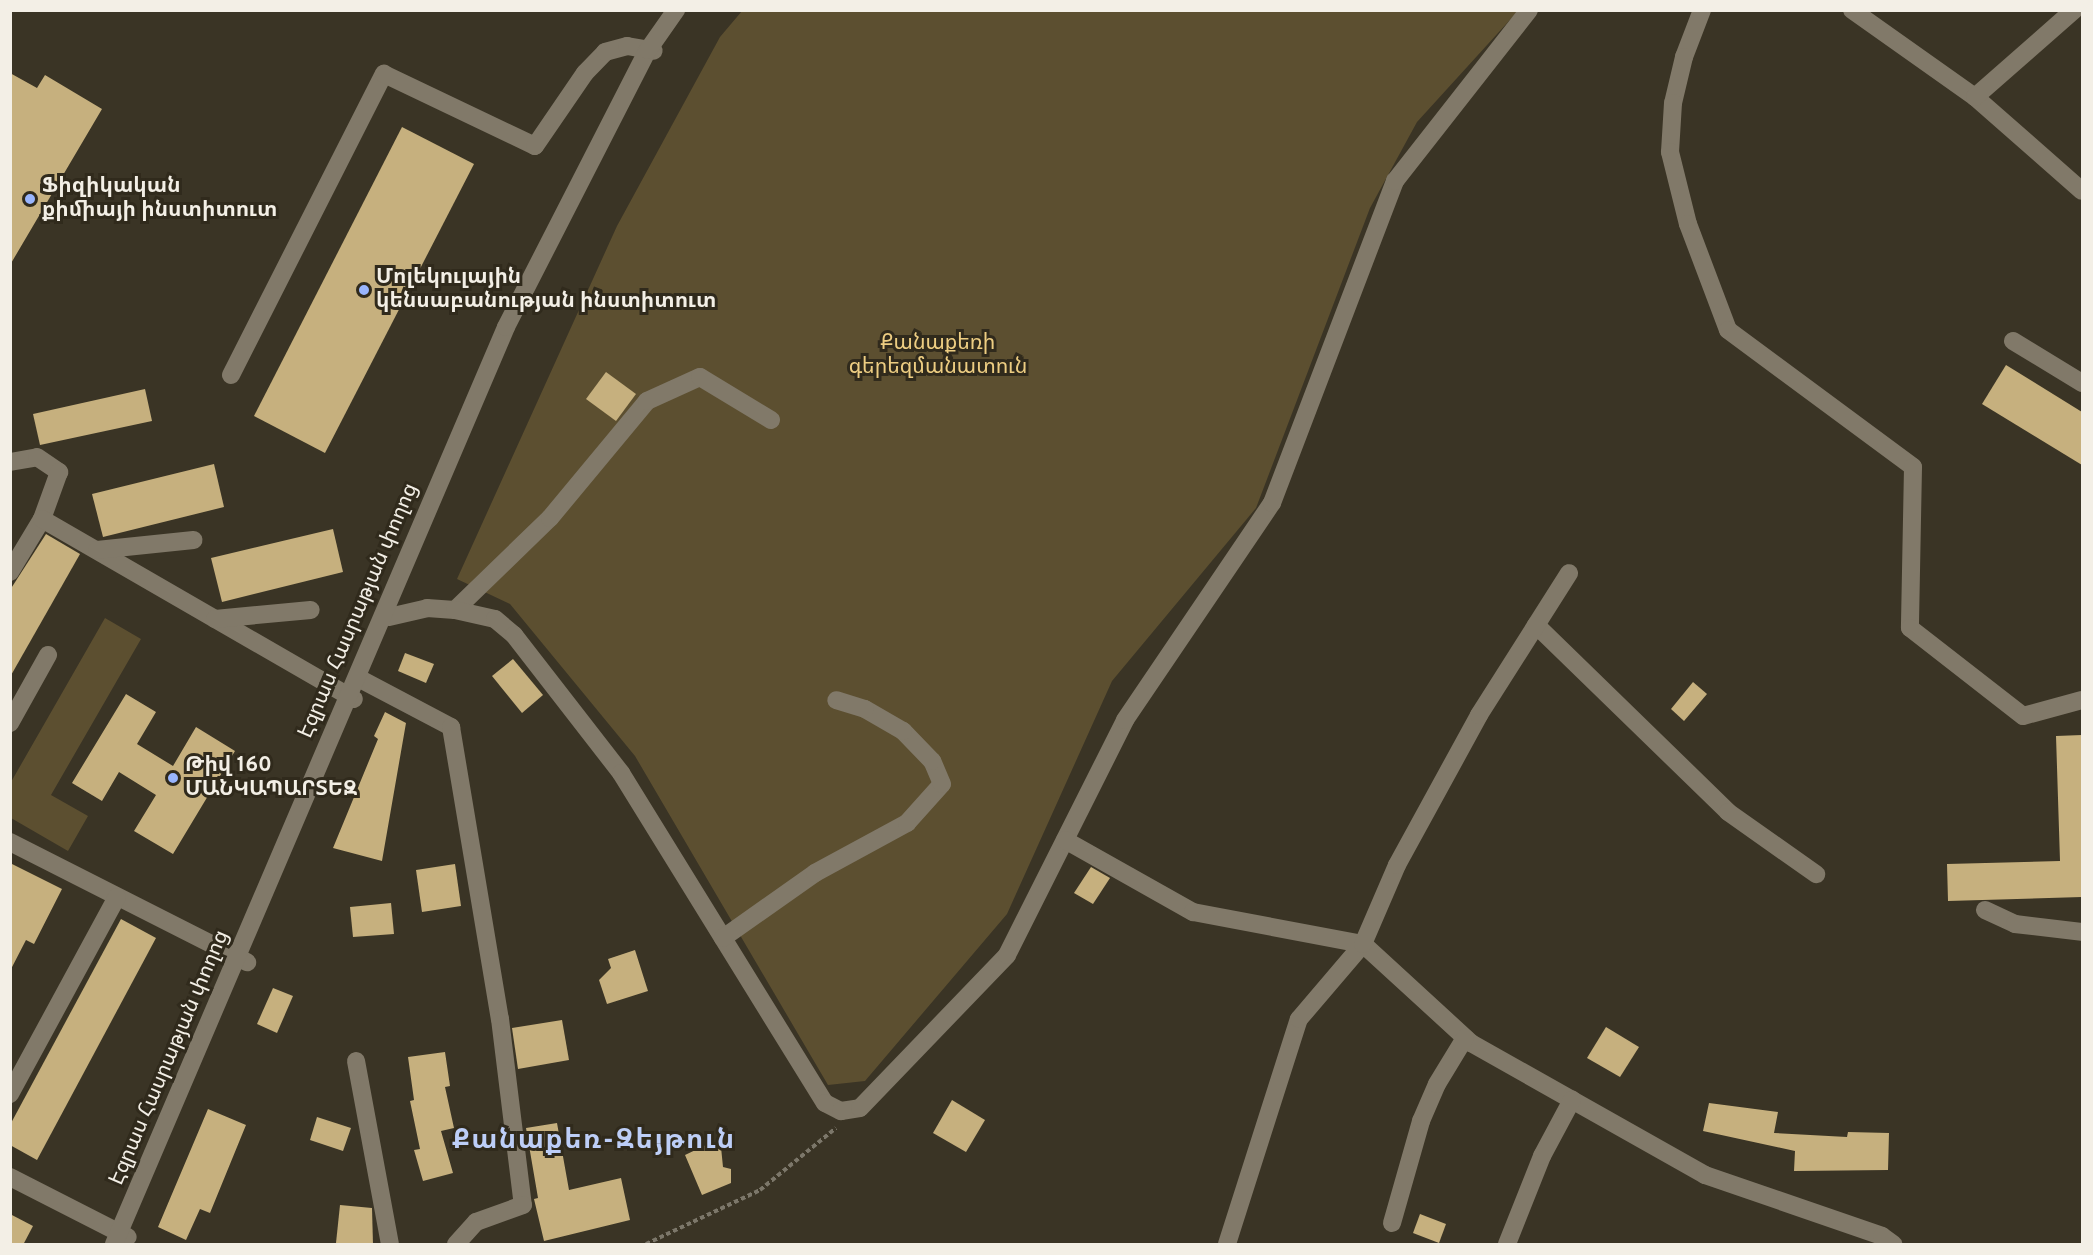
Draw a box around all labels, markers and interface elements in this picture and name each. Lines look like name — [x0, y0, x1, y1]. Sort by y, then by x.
place label: Ֆիզիկական քիմիայի ինստիտուտ — [42, 174, 277, 224]
marker: Ֆիզիկական քիմիայի ինստիտուտ — [23, 192, 37, 206]
place label: Մոլեկուլային կենսաբանության ինստիտուտ — [376, 265, 716, 315]
marker: Մոլեկուլային կենսաբանության ինստիտուտ — [357, 283, 371, 297]
park label: Քանաքեռի գերեզմանատուն — [849, 331, 1027, 381]
street label: Էզրաս Հասրաթյան փողոց — [294, 480, 424, 742]
place label: Թիվ 160 ՄԱՆԿԱՊԱՐՏԵԶ — [185, 753, 357, 803]
marker: Թիվ 160 ՄԱՆԿԱՊԱՐՏԵԶ — [166, 771, 180, 785]
street label: Էզրաս Հասրաթյան փողոց — [105, 927, 235, 1189]
district label: Քանաքեռ-Զեյթուն — [453, 1126, 735, 1158]

